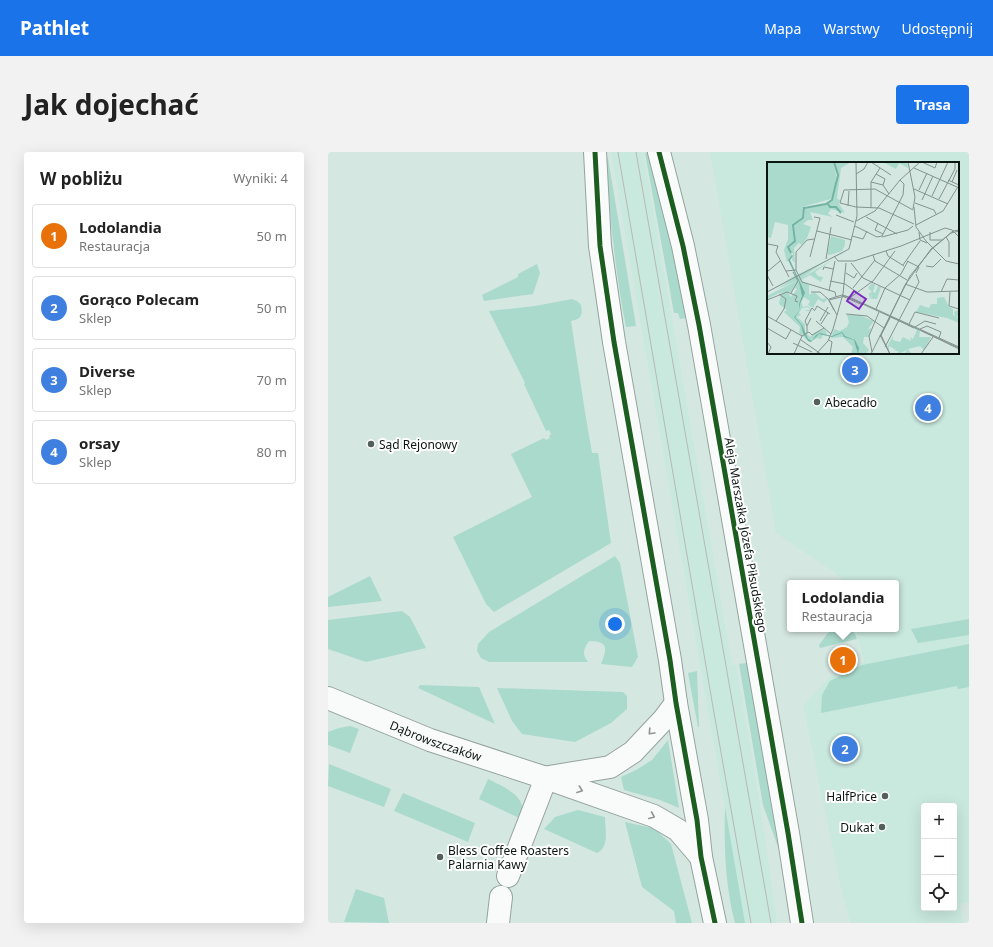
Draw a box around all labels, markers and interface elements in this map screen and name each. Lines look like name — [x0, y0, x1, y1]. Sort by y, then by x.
text: Pathlet — [20, 15, 89, 41]
text: Mapa — [764, 19, 801, 38]
text: Warstwy — [823, 19, 880, 38]
text: Udostępnij — [902, 19, 973, 38]
text: Jak dojechać — [24, 85, 199, 123]
button: Trasa — [896, 85, 969, 124]
inset map — [767, 162, 959, 354]
text: W pobliżu — [40, 167, 123, 190]
text: Wyniki: 4 — [233, 169, 288, 187]
text: Lodolandia — [79, 217, 162, 237]
text: 1 — [50, 227, 58, 245]
text: 50 m — [257, 227, 287, 245]
text: Restauracja — [79, 237, 150, 255]
text: Gorąco Polecam — [79, 289, 199, 309]
text: 2 — [50, 299, 58, 317]
text: 50 m — [257, 299, 287, 317]
text: Sklep — [79, 309, 112, 327]
pin: 3 — [842, 355, 868, 385]
text: Diverse — [79, 361, 135, 381]
text: 3 — [50, 371, 58, 389]
text: 70 m — [257, 371, 287, 389]
text: Sklep — [79, 381, 112, 399]
pin: 4 — [915, 393, 941, 423]
place label: Abecadło — [825, 394, 877, 411]
marker: Abecadło — [812, 397, 822, 407]
text: orsay — [79, 433, 120, 453]
place label: Sąd Rejonowy — [379, 436, 458, 453]
street label: Aleja Marszałka Józefa Piłsudskiego — [720, 436, 772, 634]
marker: Sąd Rejonowy — [366, 439, 376, 449]
text: 4 — [50, 443, 58, 461]
text: 80 m — [257, 443, 287, 461]
text: Sklep — [79, 453, 112, 471]
popup — [787, 580, 899, 632]
text: Lodolandia — [802, 587, 884, 607]
text: Restauracja — [802, 607, 873, 625]
your location — [605, 614, 625, 634]
pin: 1 — [830, 645, 856, 675]
street label: Dąbrowszczaków — [387, 716, 484, 765]
one-way arrow — [649, 728, 656, 735]
pin: 2 — [832, 734, 858, 764]
one-way arrow — [577, 786, 584, 794]
place label: HalfPrice — [826, 788, 877, 805]
marker: HalfPrice — [880, 791, 890, 801]
map controls — [921, 803, 957, 911]
button: + — [921, 803, 957, 839]
one-way arrow — [648, 811, 655, 819]
place label: Dukat — [840, 819, 875, 836]
marker: Dukat — [877, 822, 887, 832]
button: − — [921, 839, 957, 875]
place label: Bless Coffee Roasters Palarnia Kawy — [448, 842, 569, 873]
marker: Bless Coffee Roasters Palarnia Kawy — [435, 852, 445, 862]
button: locate — [921, 875, 957, 911]

